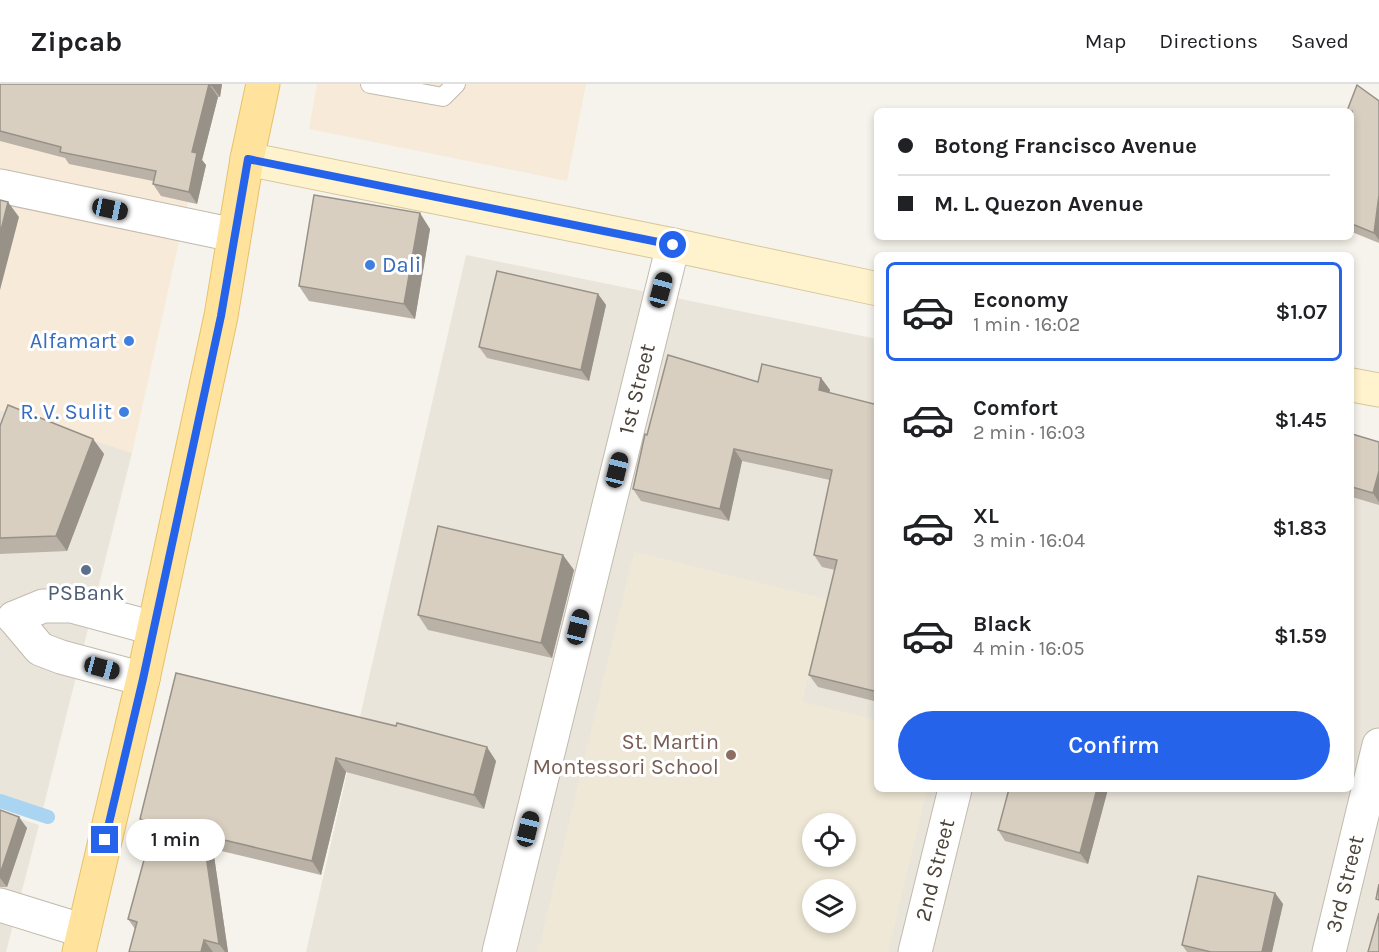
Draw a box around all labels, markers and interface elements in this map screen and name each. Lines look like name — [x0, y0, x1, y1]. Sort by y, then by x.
text: Zipcab — [30, 25, 122, 58]
text: Map — [1085, 29, 1126, 53]
text: Directions — [1159, 29, 1258, 53]
text: Saved — [1291, 29, 1349, 53]
text: Botong Francisco Avenue — [934, 133, 1197, 159]
text: M. L. Quezon Avenue — [934, 191, 1143, 217]
car — [91, 196, 129, 222]
route start — [659, 231, 686, 258]
place label: Dali — [382, 252, 421, 278]
marker: Dali — [363, 258, 377, 272]
car — [648, 270, 674, 310]
icon: car — [901, 285, 955, 339]
text: Economy — [973, 287, 1068, 313]
text: $1.07 — [1276, 299, 1327, 325]
text: 1 min · 16:02 — [973, 313, 1080, 336]
place label: Alfamart — [30, 328, 117, 354]
marker: Alfamart — [122, 334, 136, 348]
street label: 1st Street — [613, 341, 661, 437]
icon: car — [901, 393, 955, 447]
text: Comfort — [973, 395, 1058, 421]
place label: R. V. Sulit — [20, 399, 112, 425]
marker: R. V. Sulit — [117, 405, 131, 419]
text: $1.45 — [1274, 407, 1327, 433]
text: 2 min · 16:03 — [973, 421, 1086, 444]
car — [604, 450, 630, 490]
icon: car — [901, 501, 955, 555]
text: XL — [973, 503, 999, 529]
text: $1.83 — [1272, 515, 1327, 541]
text: 3 min · 16:04 — [973, 529, 1085, 552]
marker: PSBank — [79, 563, 93, 577]
place label: PSBank — [48, 580, 124, 606]
car — [565, 607, 591, 647]
icon: car — [901, 609, 955, 663]
text: Black — [973, 611, 1032, 637]
text: $1.59 — [1274, 623, 1327, 649]
text: 4 min · 16:05 — [973, 637, 1085, 660]
car — [82, 655, 122, 681]
button: Confirm — [898, 711, 1330, 780]
place label: St. Martin Montessori School — [532, 729, 719, 780]
marker: St. Martin Montessori School — [724, 748, 738, 762]
car — [515, 809, 541, 849]
map controls — [802, 813, 856, 933]
button: locate — [802, 813, 856, 867]
street label: 2nd Street — [910, 816, 960, 924]
callout: 1 min — [126, 819, 225, 861]
route end — [91, 826, 118, 853]
text: 1 min — [151, 828, 200, 851]
street label: 3rd Street — [1320, 833, 1370, 935]
button: layers — [802, 879, 856, 933]

